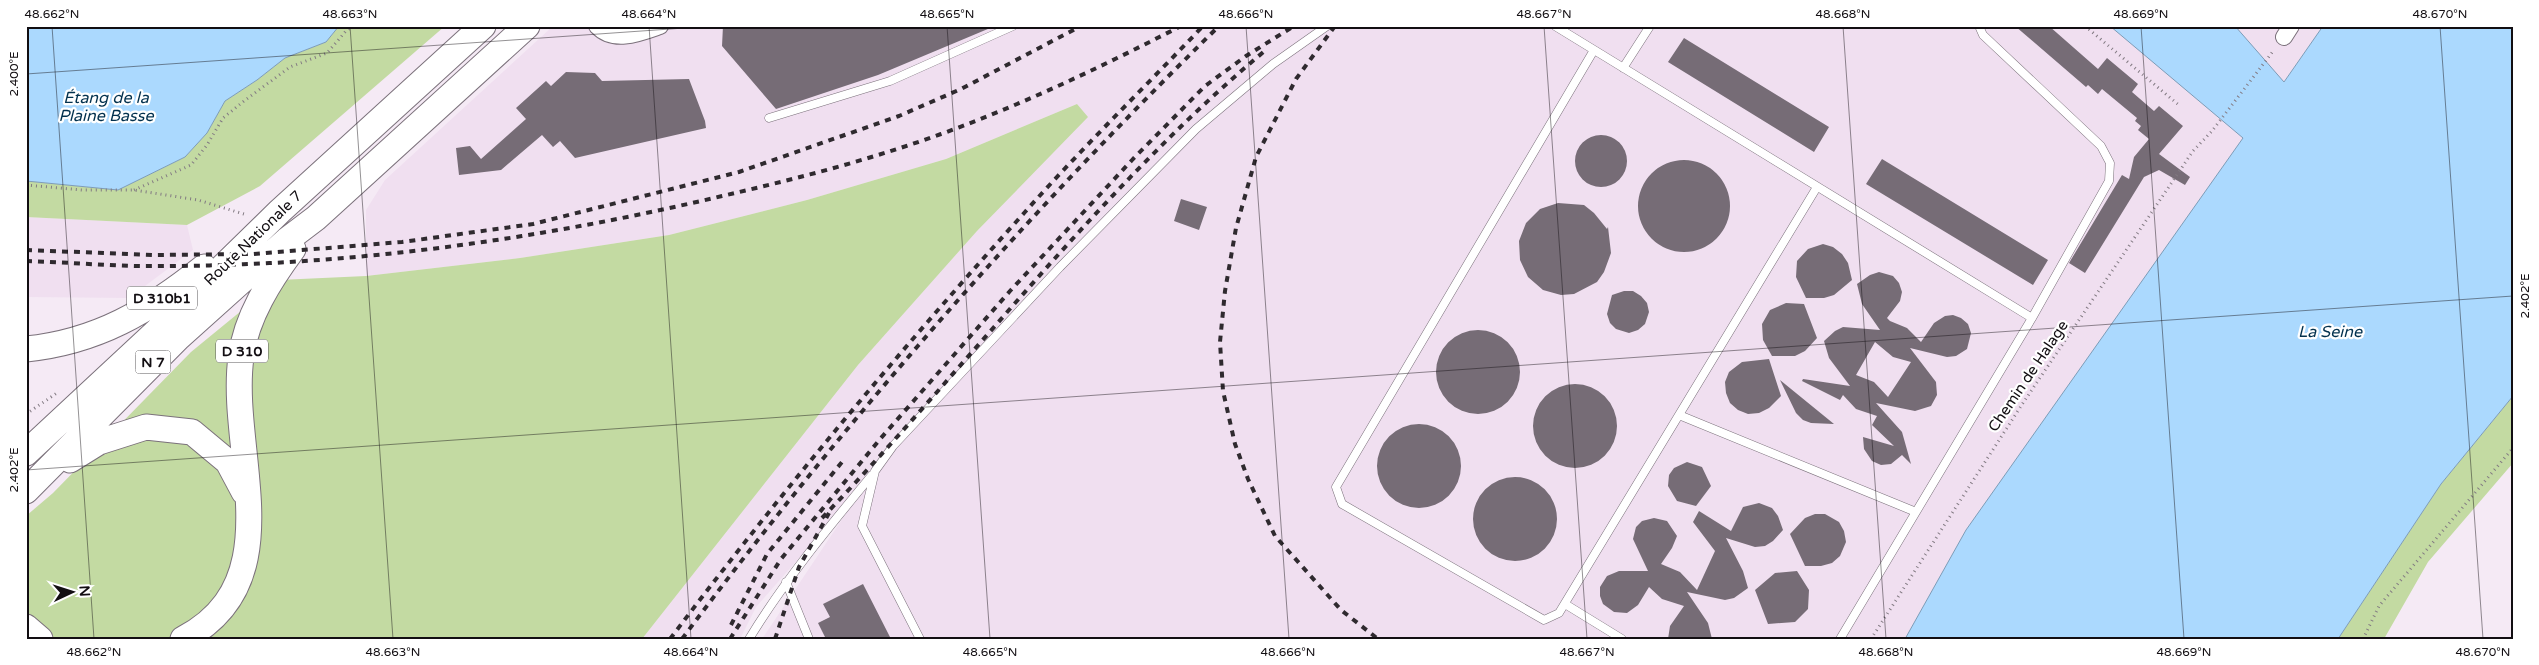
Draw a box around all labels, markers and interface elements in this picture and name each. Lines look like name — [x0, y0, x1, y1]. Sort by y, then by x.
text: 48.662°N — [25, 7, 79, 21]
text: 48.663°N — [323, 7, 377, 21]
text: 48.664°N — [622, 7, 676, 21]
text: 48.665°N — [920, 7, 974, 21]
text: 48.666°N — [1219, 7, 1273, 21]
text: 48.667°N — [1516, 7, 1572, 21]
text: 48.668°N — [1816, 7, 1870, 21]
text: 48.669°N — [2114, 7, 2168, 21]
text: 48.670°N — [2413, 7, 2467, 21]
text: 2.400°E — [7, 51, 21, 97]
water label: Étang de la Plaine Basse — [58, 88, 154, 126]
street label: Route Nationale 7 — [200, 187, 306, 289]
text: 2.402°E — [2518, 273, 2532, 319]
road number: D 310b1 — [127, 286, 197, 310]
street label: Chemin de Halage — [1984, 317, 2072, 435]
water label: La Seine — [2298, 322, 2363, 342]
road number: D 310 — [216, 340, 268, 362]
road number: N 7 — [136, 351, 170, 374]
text: 2.402°E — [7, 447, 21, 493]
north arrow — [48, 568, 98, 618]
text: N — [76, 585, 93, 597]
text: 48.662°N — [67, 645, 121, 659]
text: 48.663°N — [366, 645, 420, 659]
text: 48.664°N — [664, 645, 718, 659]
text: 48.665°N — [963, 645, 1017, 659]
text: 48.666°N — [1261, 645, 1315, 659]
text: 48.667°N — [1559, 645, 1615, 659]
text: 48.668°N — [1859, 645, 1913, 659]
text: 48.669°N — [2157, 645, 2211, 659]
text: 48.670°N — [2456, 645, 2510, 659]

